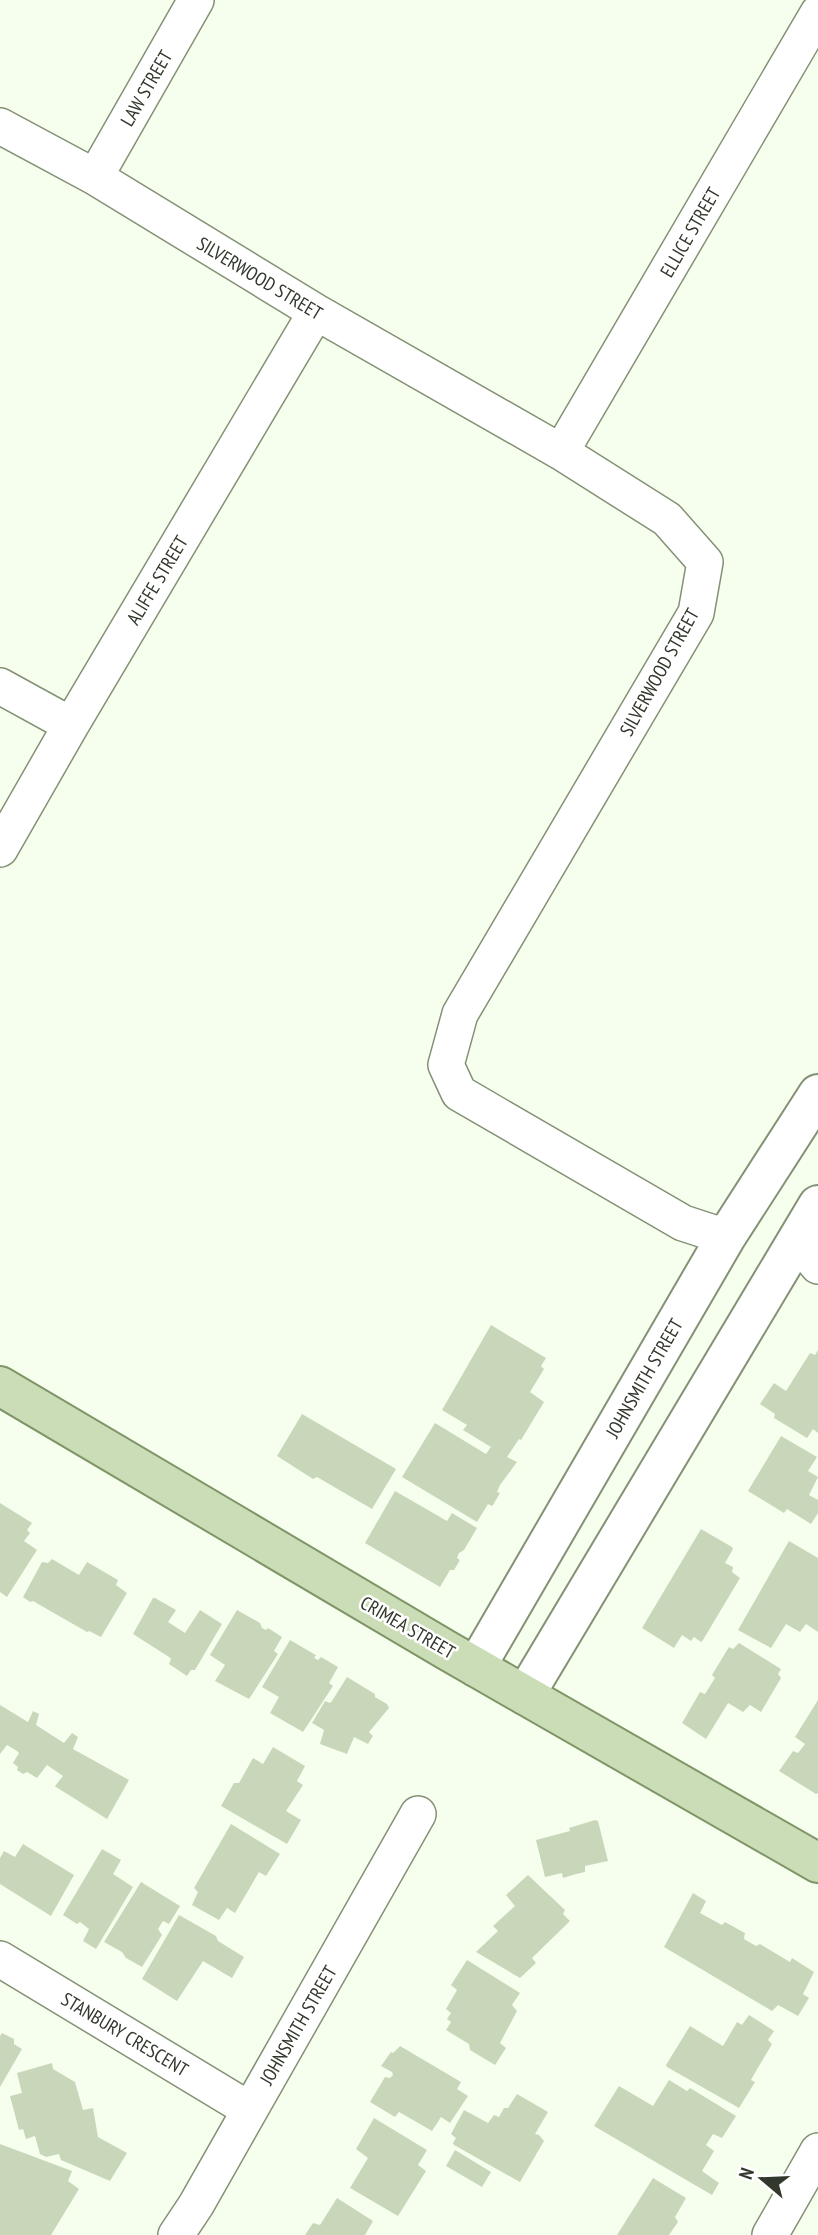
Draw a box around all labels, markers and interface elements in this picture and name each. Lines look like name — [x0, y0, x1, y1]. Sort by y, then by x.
street label: LAW STREET — [115, 45, 178, 130]
street label: ELLICE STREET — [655, 182, 726, 281]
street label: SILVERWOOD STREET — [193, 231, 328, 325]
street label: ALIFFE STREET — [121, 531, 193, 629]
street label: SILVERWOOD STREET — [614, 604, 704, 740]
street label: JOHNSMITH STREET — [600, 1314, 688, 1443]
street label: CRIMEA STREET — [356, 1590, 460, 1664]
street label: JOHNSMITH STREET — [254, 1961, 342, 2090]
street label: STANBURY CRESCENT — [57, 1987, 193, 2082]
north arrow — [727, 2144, 797, 2214]
text: N — [733, 2165, 759, 2182]

